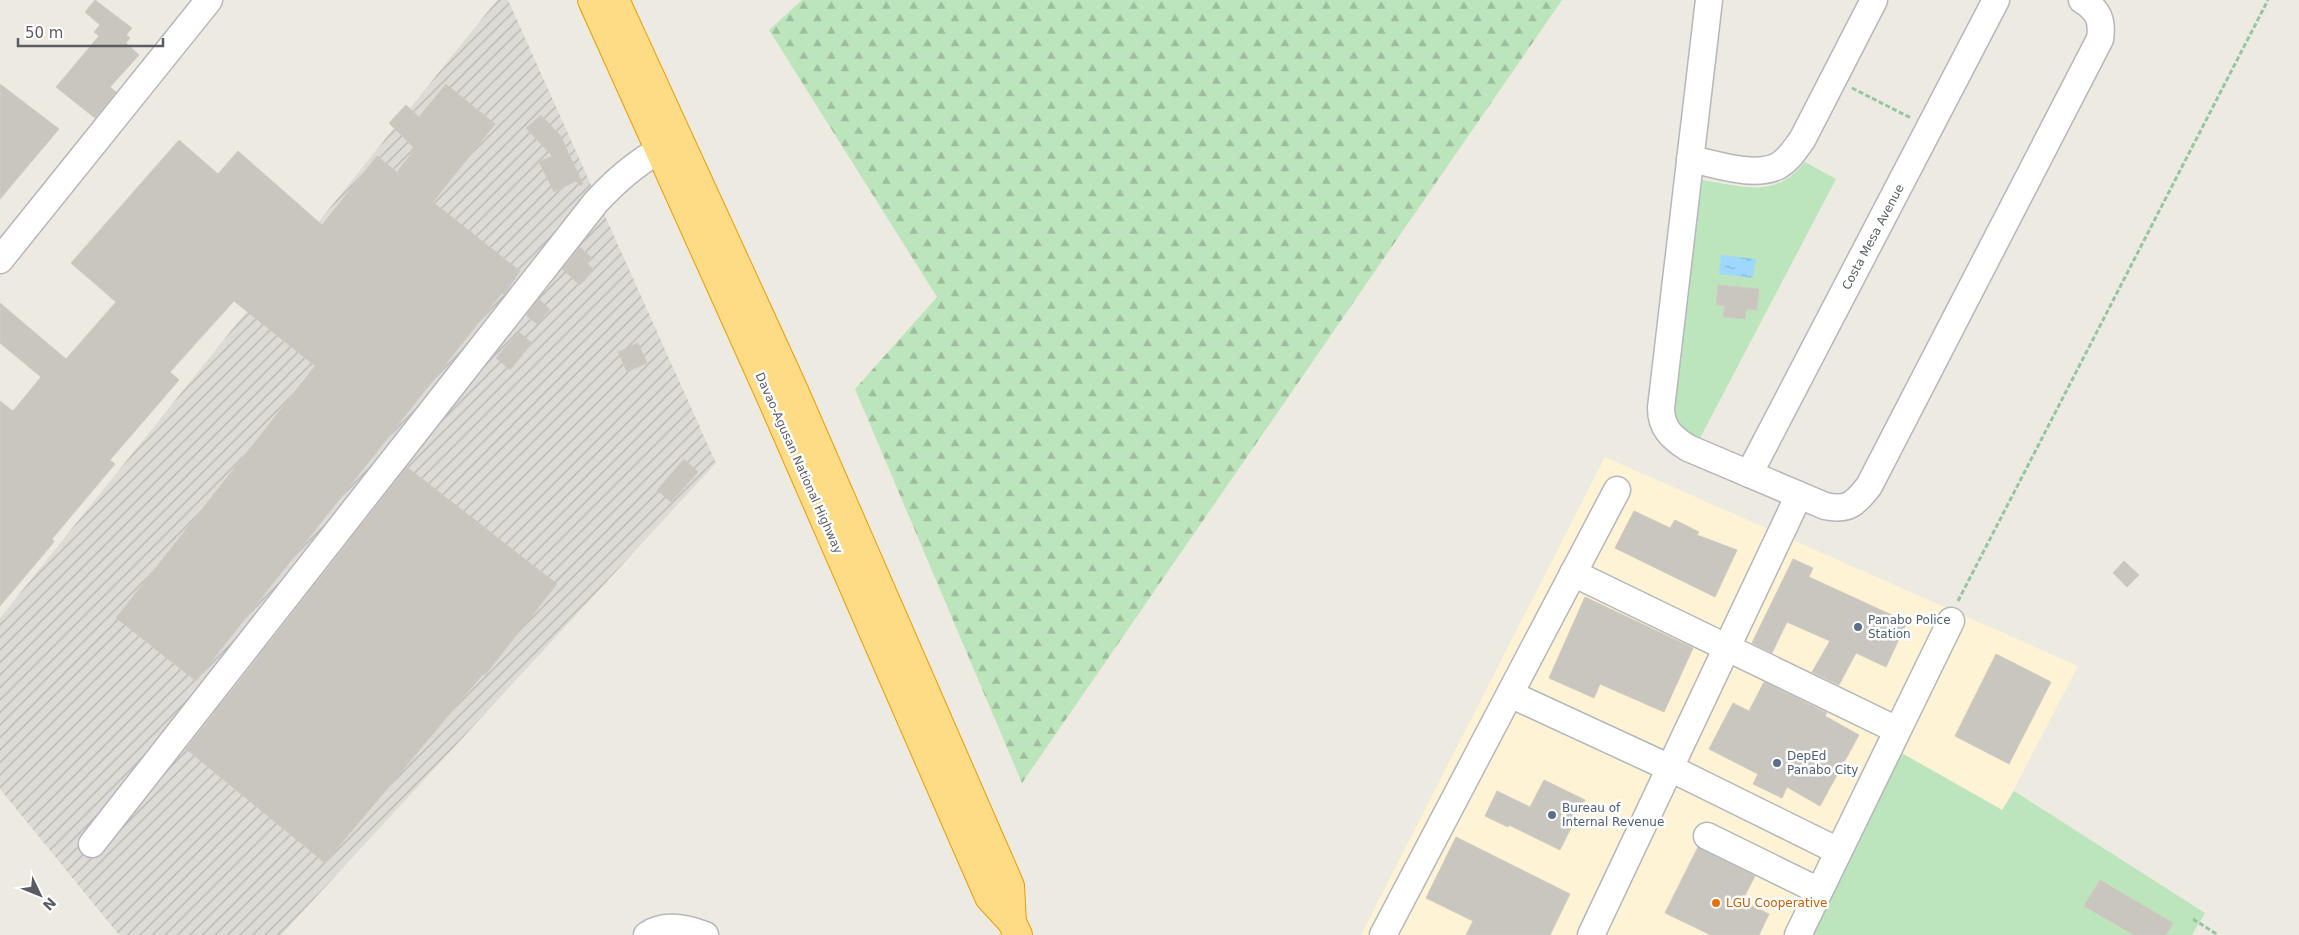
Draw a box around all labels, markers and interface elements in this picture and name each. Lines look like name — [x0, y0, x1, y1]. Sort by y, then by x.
scale bar — [18, 15, 162, 47]
text: 50 m — [25, 24, 63, 42]
street label: Costa Mesa Avenue — [1839, 182, 1907, 292]
street label: Davao-Agusan National Highway — [753, 370, 845, 556]
place label: Panabo Police Station — [1868, 613, 1951, 641]
marker: Panabo Police Station — [1852, 621, 1864, 633]
place label: DepEd Panabo City — [1787, 749, 1858, 777]
marker: DepEd Panabo City — [1771, 757, 1783, 769]
place label: Bureau of Internal Revenue — [1562, 801, 1664, 829]
marker: Bureau of Internal Revenue — [1546, 809, 1558, 821]
north arrow — [15, 870, 65, 920]
text: N — [40, 894, 59, 914]
place label: LGU Cooperative — [1726, 896, 1827, 910]
marker: LGU Cooperative — [1710, 897, 1722, 909]

